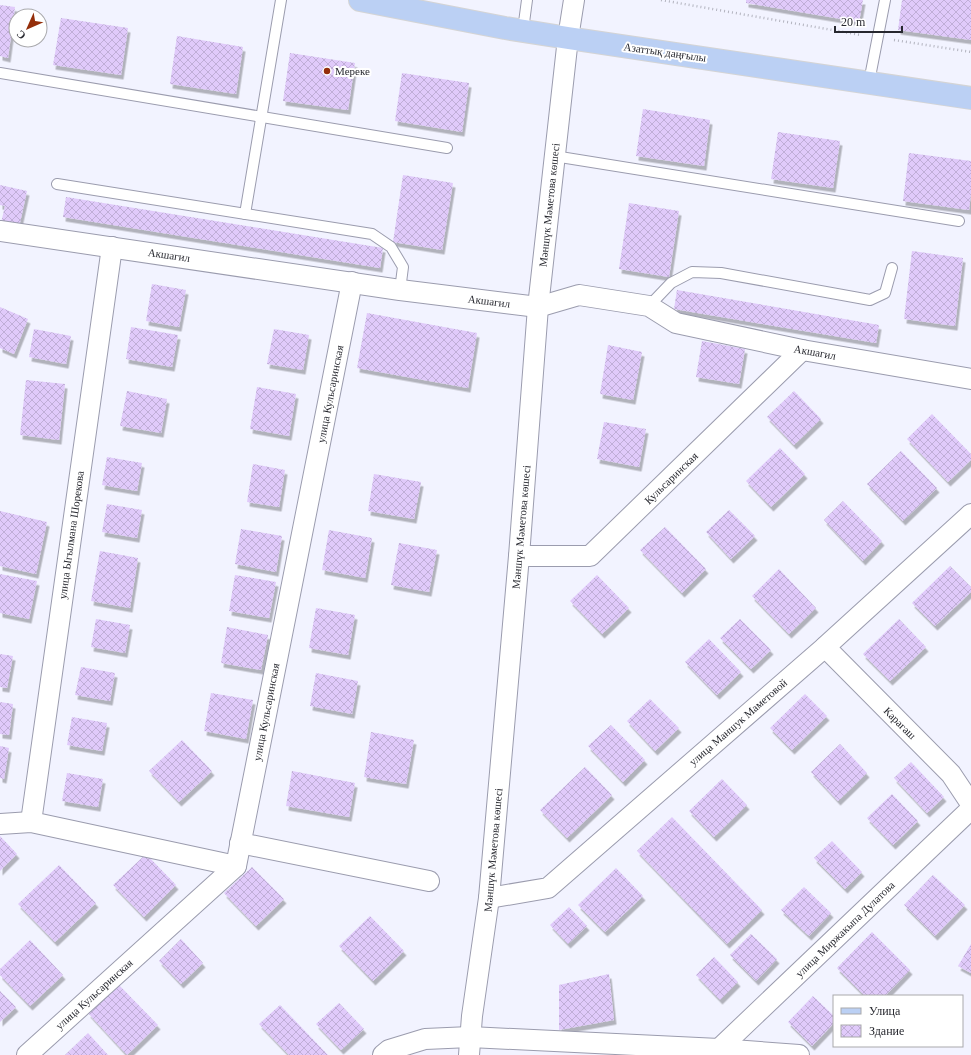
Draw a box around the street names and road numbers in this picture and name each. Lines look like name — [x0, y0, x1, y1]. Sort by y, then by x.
street label: Азаттық даңғылы — [623, 40, 708, 64]
street label: Мәншүк Мәметова көшесі — [537, 143, 561, 267]
street label: Акшагил — [147, 246, 191, 264]
street label: Акшагил — [467, 292, 511, 310]
street label: Акшагил — [793, 342, 837, 362]
street label: улица Кульсаринская — [315, 344, 345, 444]
street label: Кульсаринская — [642, 450, 700, 506]
street label: Мәншүк Мәметова көшесі — [510, 465, 532, 589]
street label: улица Ыгылмана Шорекова — [56, 470, 86, 600]
street label: улица Кульсаринская — [251, 662, 281, 762]
street label: улица Маншук Маметовой — [687, 676, 789, 768]
street label: Карагаш — [881, 704, 919, 742]
street label: Мәншүк Мәметова көшесі — [482, 788, 504, 912]
street label: улица Миржакыпа Дулатова — [793, 879, 897, 979]
street label: улица Кульсаринская — [53, 956, 135, 1032]

